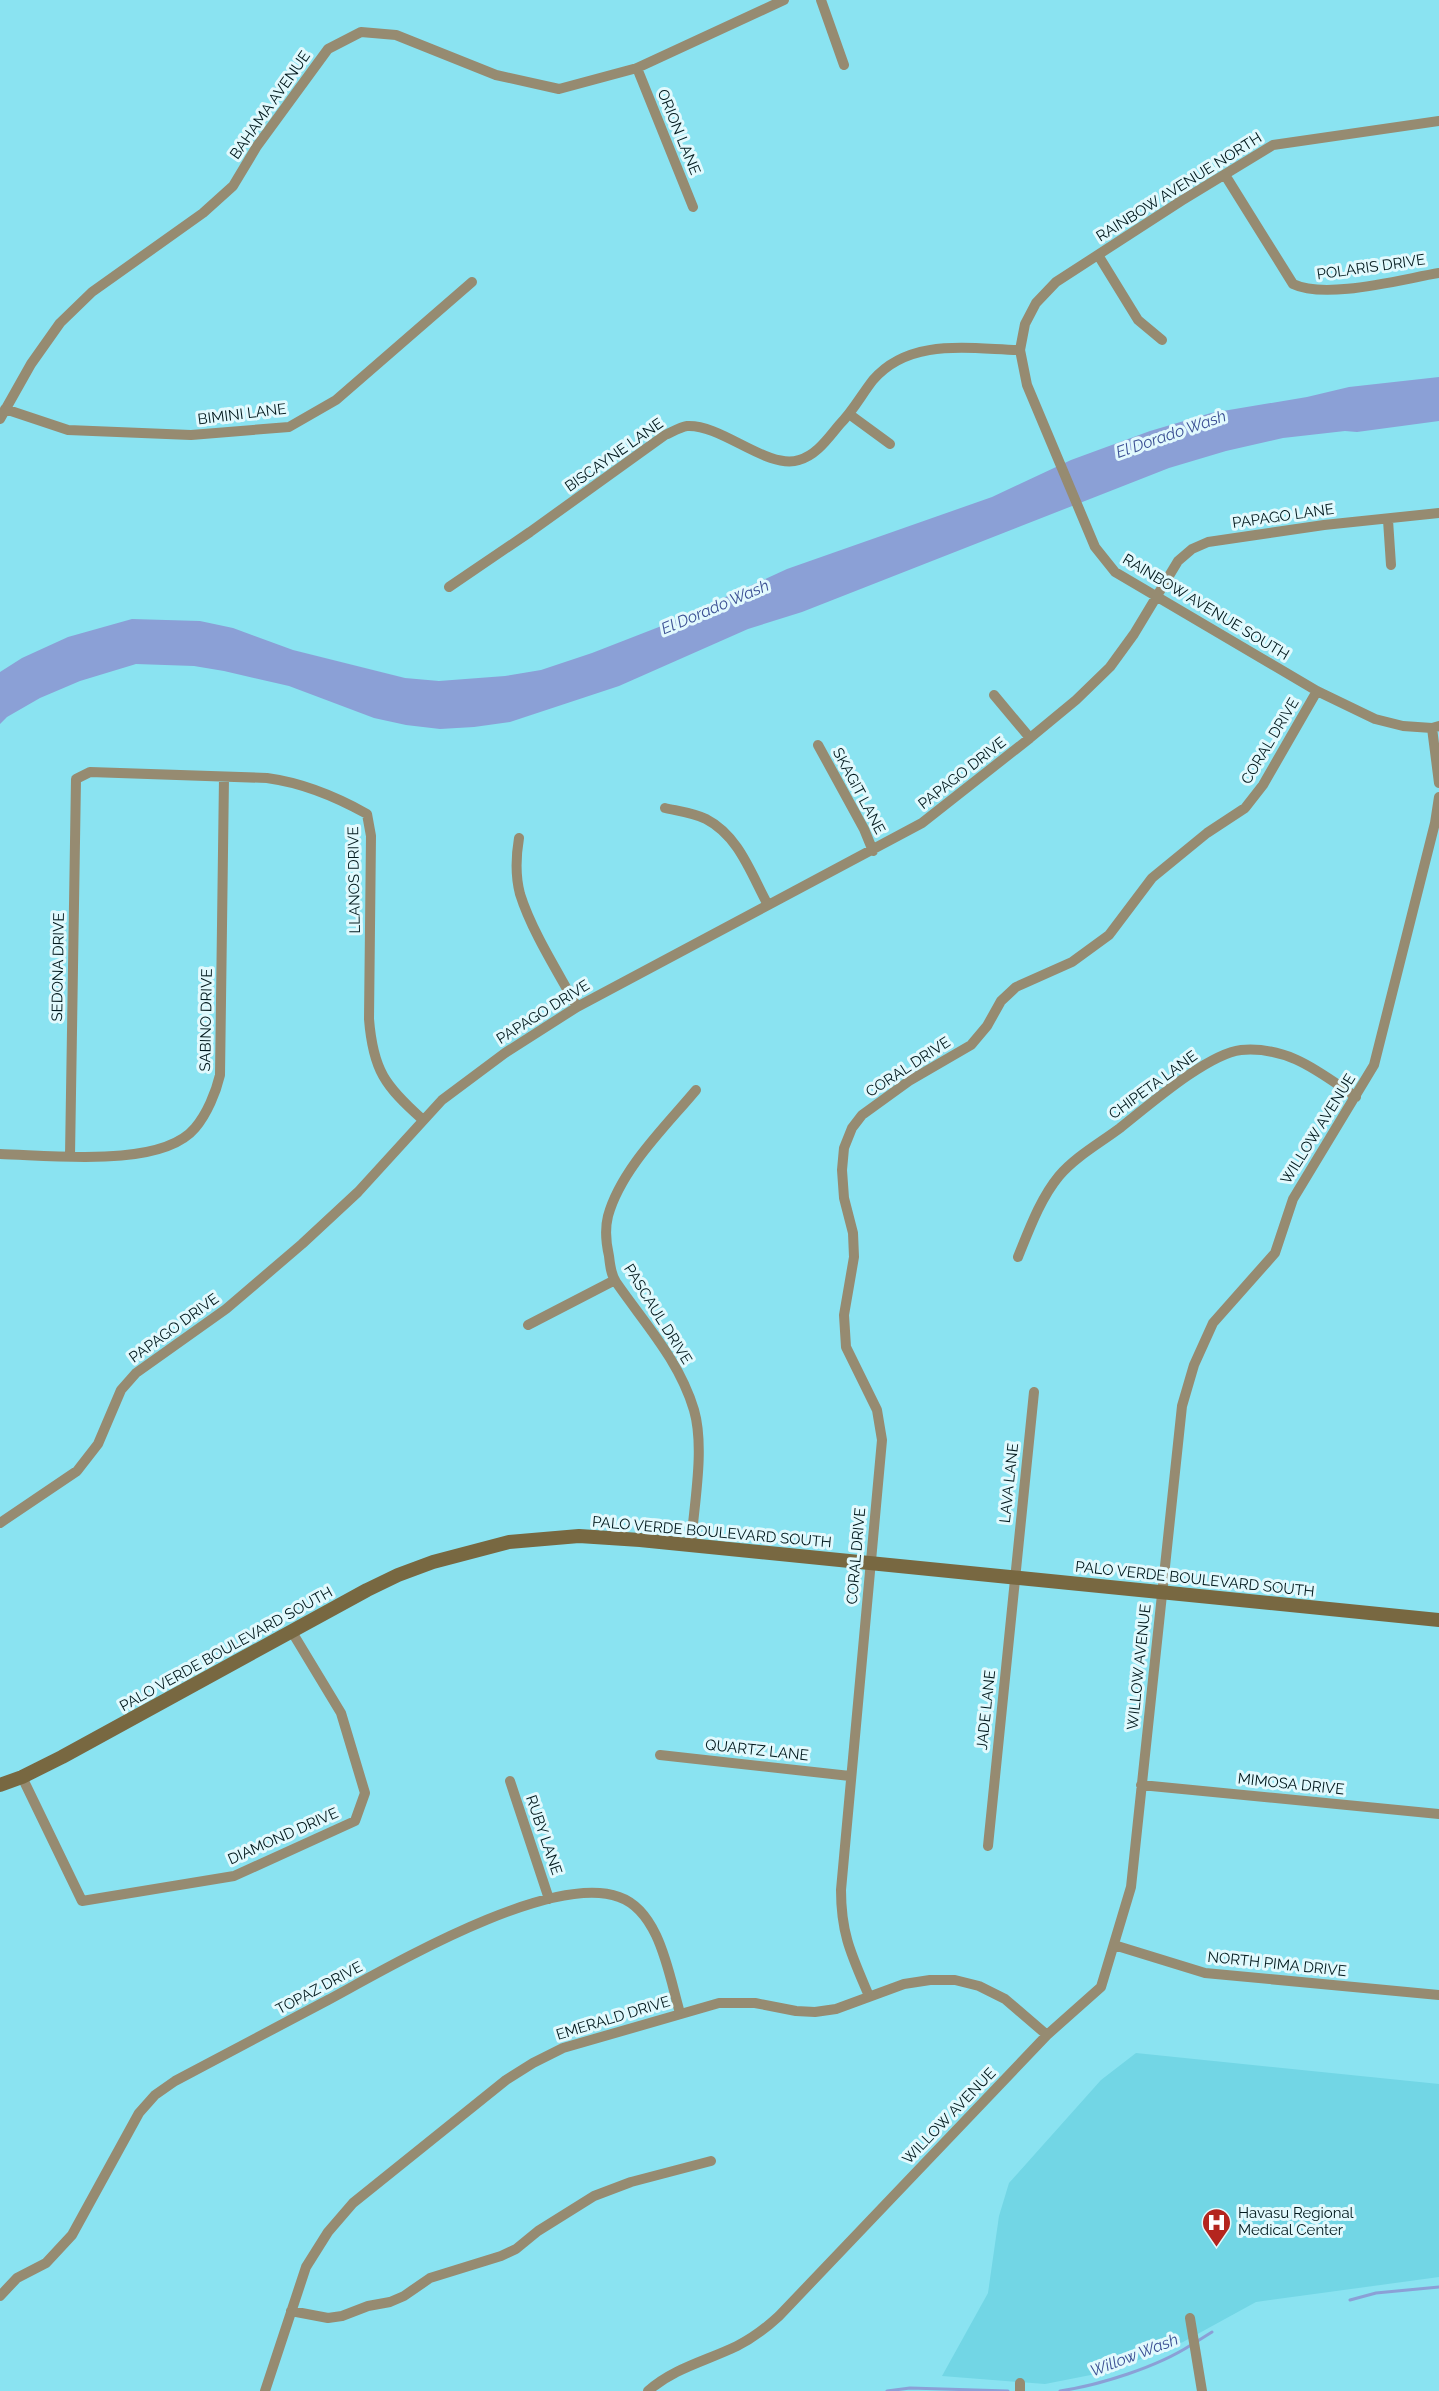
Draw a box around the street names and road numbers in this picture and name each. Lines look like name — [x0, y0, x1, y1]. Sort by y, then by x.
street label: BAHAMA AVENUE — [226, 47, 314, 163]
street label: ORION LANE — [654, 86, 704, 178]
street label: RAINBOW AVENUE NORTH — [1093, 129, 1265, 245]
street label: POLARIS DRIVE — [1316, 250, 1426, 284]
street label: BIMINI LANE — [197, 400, 287, 428]
street label: BISCAYNE LANE — [561, 414, 667, 496]
street label: PAPAGO LANE — [1231, 500, 1335, 532]
street label: RAINBOW AVENUE SOUTH — [1120, 550, 1292, 664]
street label: CORAL DRIVE — [1237, 695, 1303, 787]
street label: PAPAGO DRIVE — [915, 733, 1009, 813]
street label: SKAGIT LANE — [829, 745, 889, 837]
street label: LLANOS DRIVE — [344, 826, 364, 934]
street label: SEDONA DRIVE — [48, 912, 68, 1022]
street label: SABINO DRIVE — [196, 968, 216, 1072]
street label: PAPAGO DRIVE — [493, 976, 593, 1048]
street label: CORAL DRIVE — [862, 1033, 954, 1101]
street label: CHIPETA LANE — [1105, 1047, 1201, 1123]
street label: WILLOW AVENUE — [1277, 1071, 1359, 1187]
street label: PASCAUL DRIVE — [620, 1261, 696, 1367]
street label: PAPAGO DRIVE — [126, 1289, 222, 1367]
street label: LAVA LANE — [996, 1442, 1022, 1524]
street label: CORAL DRIVE — [843, 1507, 869, 1605]
street label: PALO VERDE BOULEVARD SOUTH — [591, 1513, 833, 1551]
street label: PALO VERDE BOULEVARD SOUTH — [1074, 1557, 1316, 1601]
street label: PALO VERDE BOULEVARD SOUTH — [116, 1583, 336, 1715]
street label: WILLOW AVENUE — [1123, 1603, 1155, 1731]
street label: JADE LANE — [973, 1669, 999, 1751]
street label: QUARTZ LANE — [704, 1736, 810, 1764]
street label: MIMOSA DRIVE — [1237, 1769, 1345, 1799]
street label: RUBY LANE — [522, 1793, 566, 1877]
street label: DIAMOND DRIVE — [225, 1804, 341, 1868]
street label: NORTH PIMA DRIVE — [1207, 1948, 1347, 1980]
street label: TOPAZ DRIVE — [273, 1958, 365, 2018]
street label: EMERALD DRIVE — [554, 1992, 672, 2044]
street label: WILLOW AVENUE — [899, 2064, 999, 2168]

